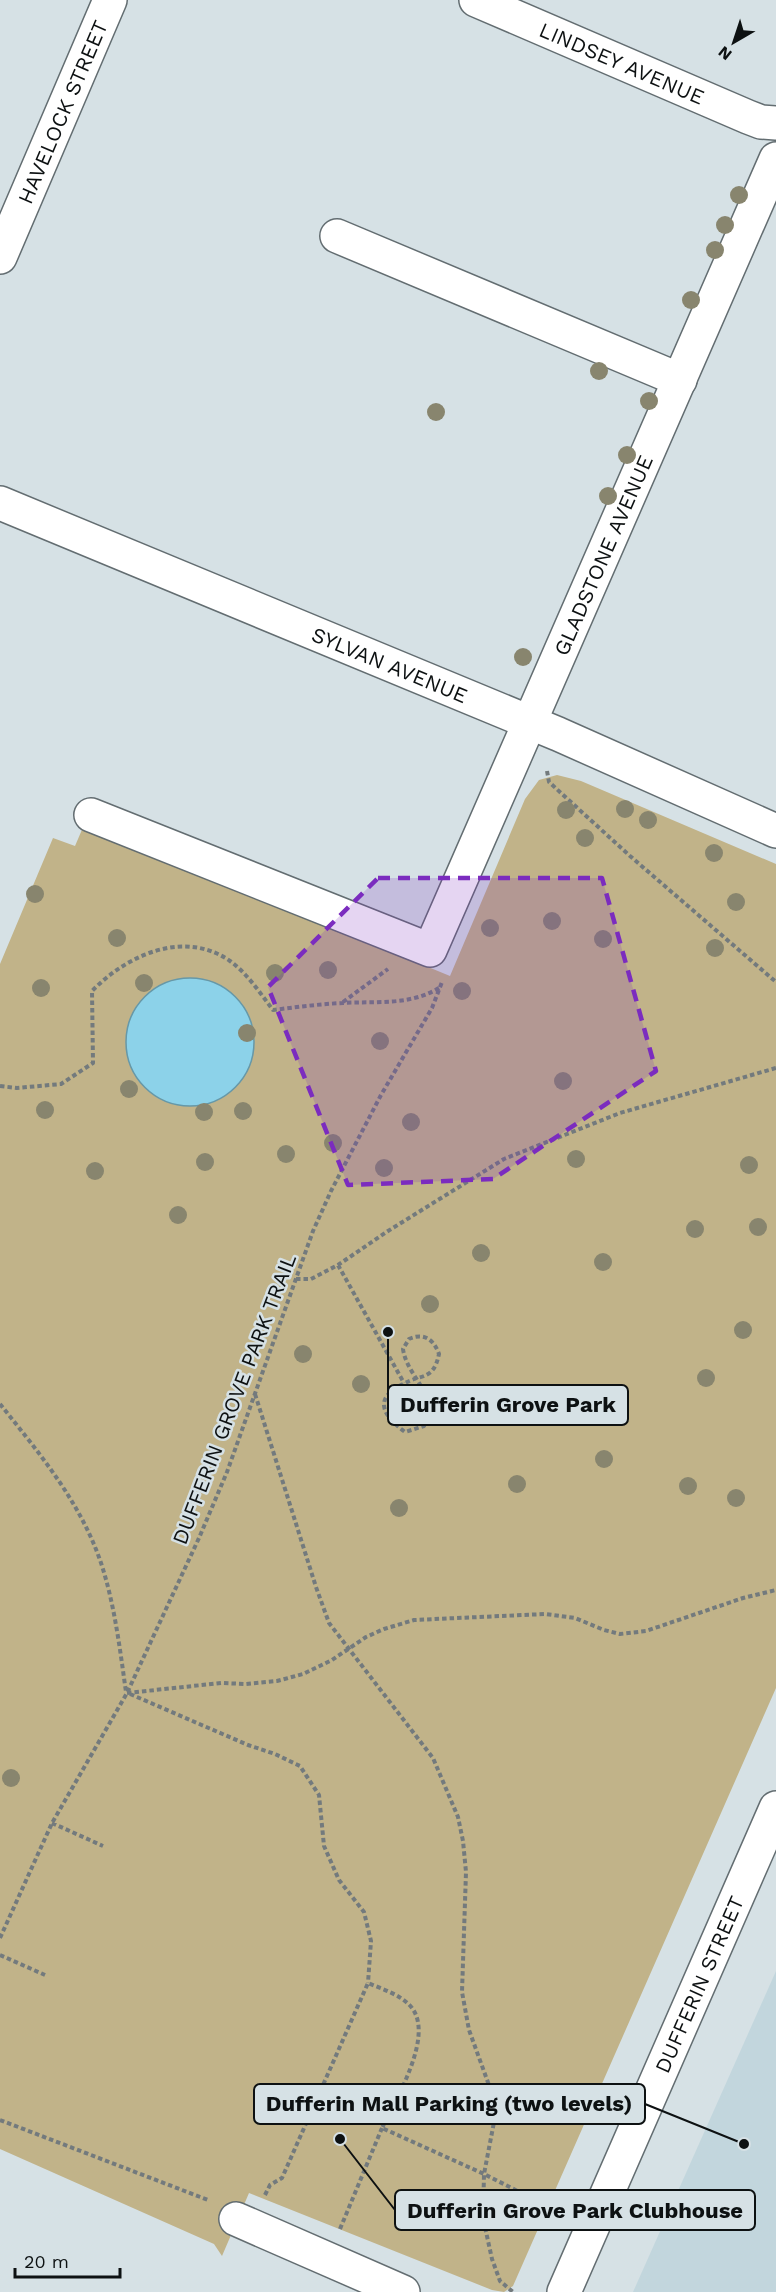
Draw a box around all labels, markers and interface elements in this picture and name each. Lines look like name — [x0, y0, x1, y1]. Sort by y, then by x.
north arrow — [704, 12, 764, 72]
street label: HAVELOCK STREET — [12, 16, 113, 207]
street label: LINDSEY AVENUE — [536, 16, 708, 109]
text: N — [714, 42, 735, 64]
street label: GLADSTONE AVENUE — [548, 451, 658, 659]
street label: SYLVAN AVENUE — [308, 621, 472, 708]
street label: DUFFERIN GROVE PARK TRAIL — [167, 1250, 301, 1548]
callout: Dufferin Grove Park — [388, 1385, 628, 1425]
text: Dufferin Grove Park — [400, 1392, 616, 1417]
street label: DUFFERIN STREET — [649, 1892, 749, 2077]
callout: Dufferin Mall Parking (two levels) — [254, 2084, 645, 2124]
text: Dufferin Mall Parking (two levels) — [266, 2091, 632, 2116]
callout: Dufferin Grove Park Clubhouse — [395, 2190, 755, 2230]
text: Dufferin Grove Park Clubhouse — [407, 2198, 743, 2223]
scale bar — [15, 2241, 120, 2279]
text: 20 m — [24, 2251, 69, 2272]

